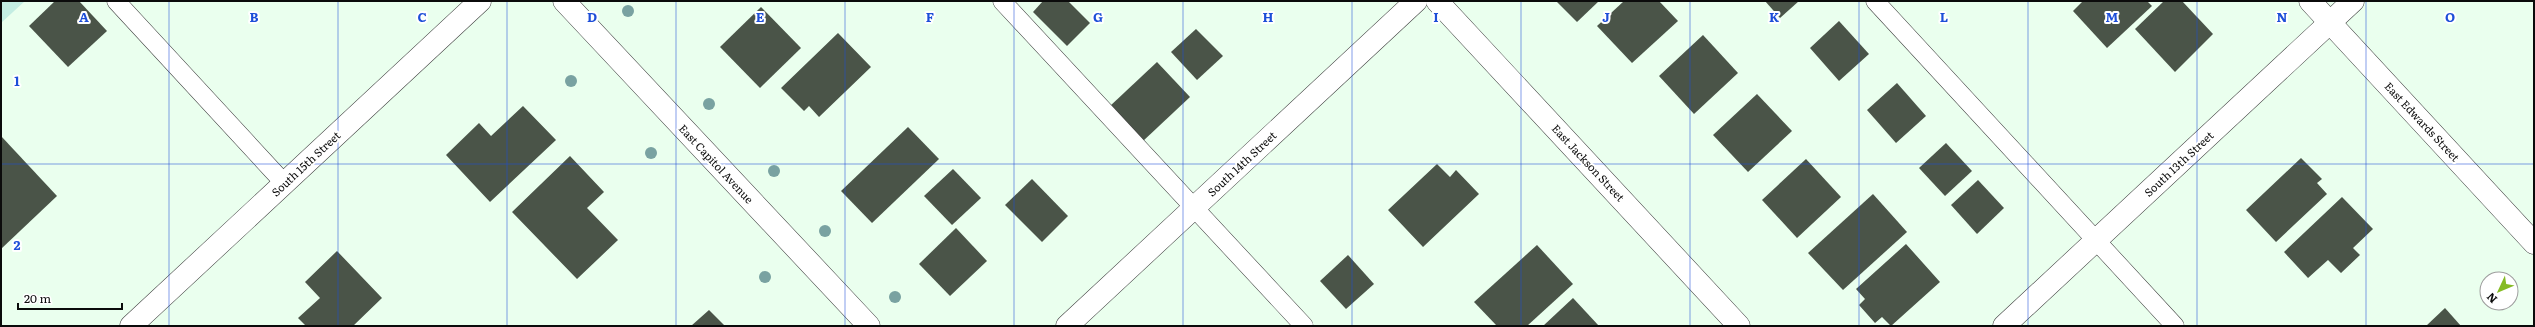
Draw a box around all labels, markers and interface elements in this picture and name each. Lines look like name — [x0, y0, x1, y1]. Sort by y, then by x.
text: A — [79, 7, 89, 26]
text: B — [250, 7, 259, 26]
text: C — [417, 7, 427, 26]
text: D — [587, 7, 597, 26]
text: E — [756, 7, 765, 26]
text: F — [926, 7, 934, 26]
text: G — [1093, 7, 1103, 26]
text: H — [1263, 7, 1274, 26]
text: I — [1433, 7, 1439, 26]
text: J — [1602, 7, 1610, 26]
text: K — [1769, 7, 1780, 26]
text: L — [1940, 7, 1948, 26]
text: M — [2106, 7, 2119, 26]
text: N — [2277, 7, 2288, 26]
text: O — [2445, 7, 2455, 26]
text: 1 — [14, 71, 20, 90]
street label: East Edwards Street — [2382, 78, 2464, 165]
street label: East Capitol Avenue — [676, 120, 758, 207]
street label: East Jackson Street — [1549, 120, 1629, 205]
street label: South 15th Street — [267, 127, 344, 199]
street label: South 14th Street — [1203, 127, 1280, 199]
street label: South 13th Street — [2140, 127, 2217, 200]
text: 2 — [14, 235, 21, 254]
north arrow — [2479, 271, 2519, 311]
scale bar — [18, 285, 122, 311]
text: 20 m — [24, 289, 51, 307]
text: N — [2482, 290, 2500, 308]

